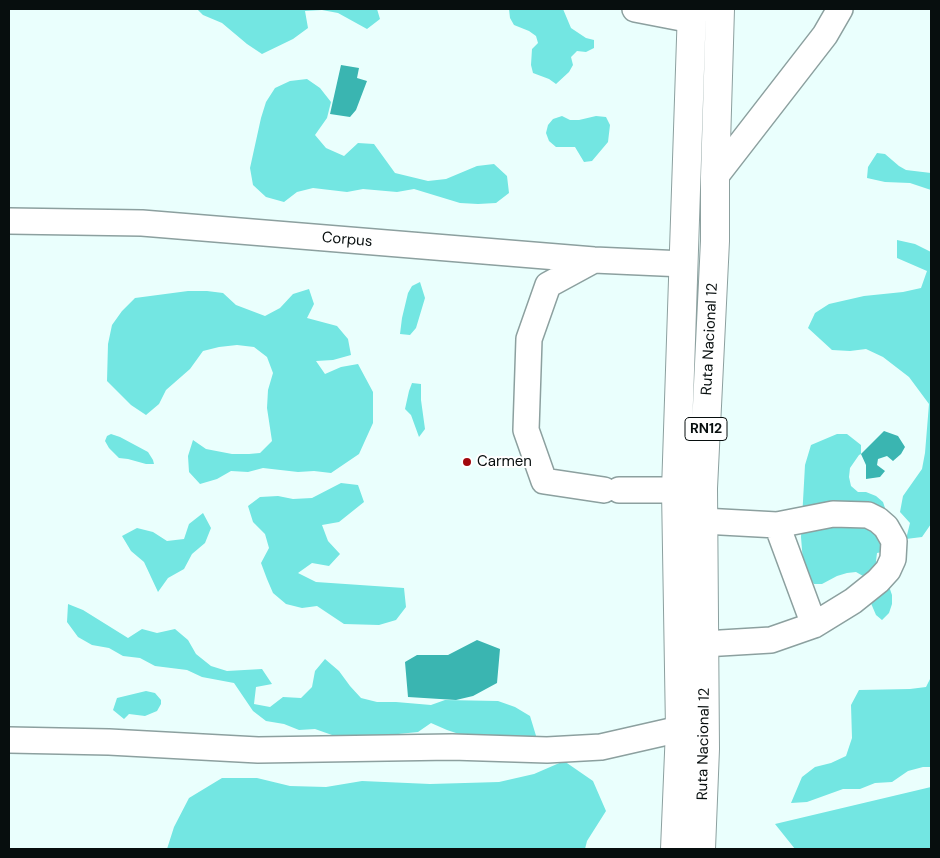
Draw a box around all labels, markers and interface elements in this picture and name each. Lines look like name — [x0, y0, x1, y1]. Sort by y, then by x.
street label: Corpus — [321, 229, 373, 251]
street label: Ruta Nacional 12 — [698, 282, 722, 396]
road number: RN12 — [685, 418, 727, 440]
place label: Carmen — [477, 453, 532, 471]
marker: Carmen — [461, 456, 473, 468]
street label: Ruta Nacional 12 — [694, 688, 714, 800]

